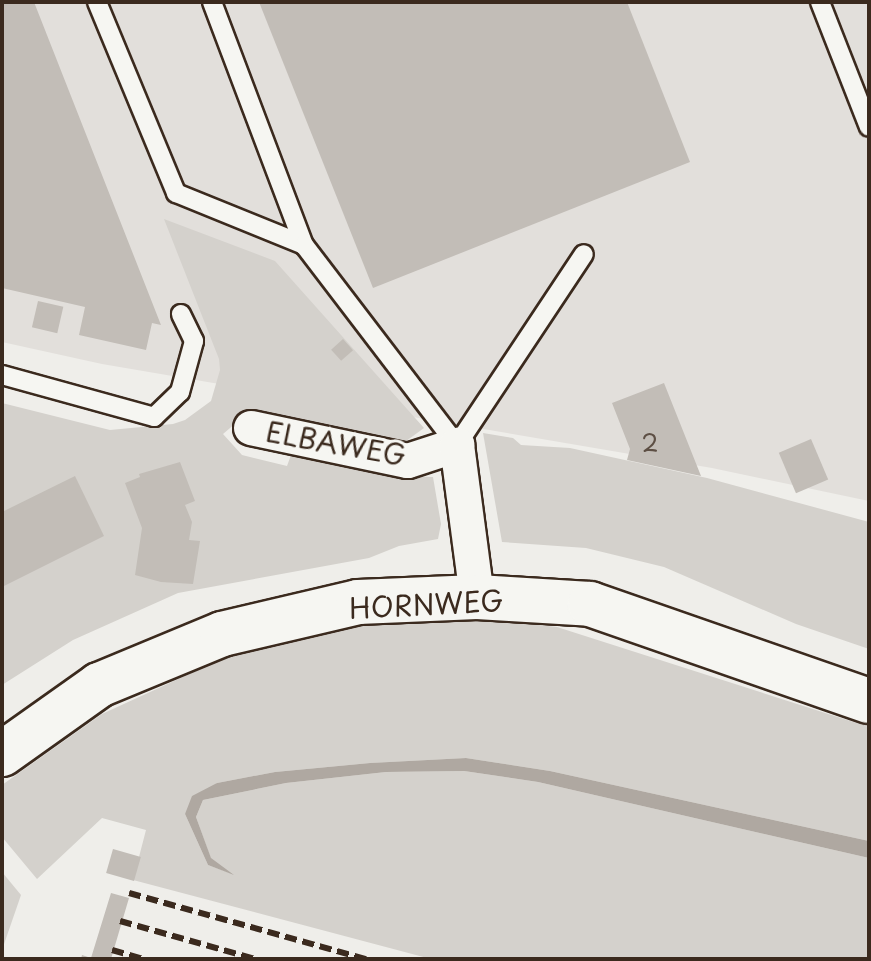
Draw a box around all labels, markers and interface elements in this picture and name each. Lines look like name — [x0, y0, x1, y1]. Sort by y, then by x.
street label: ELBAWEG — [263, 414, 409, 472]
house number: 2 — [642, 429, 658, 457]
street label: HORNWEG — [348, 583, 504, 625]

